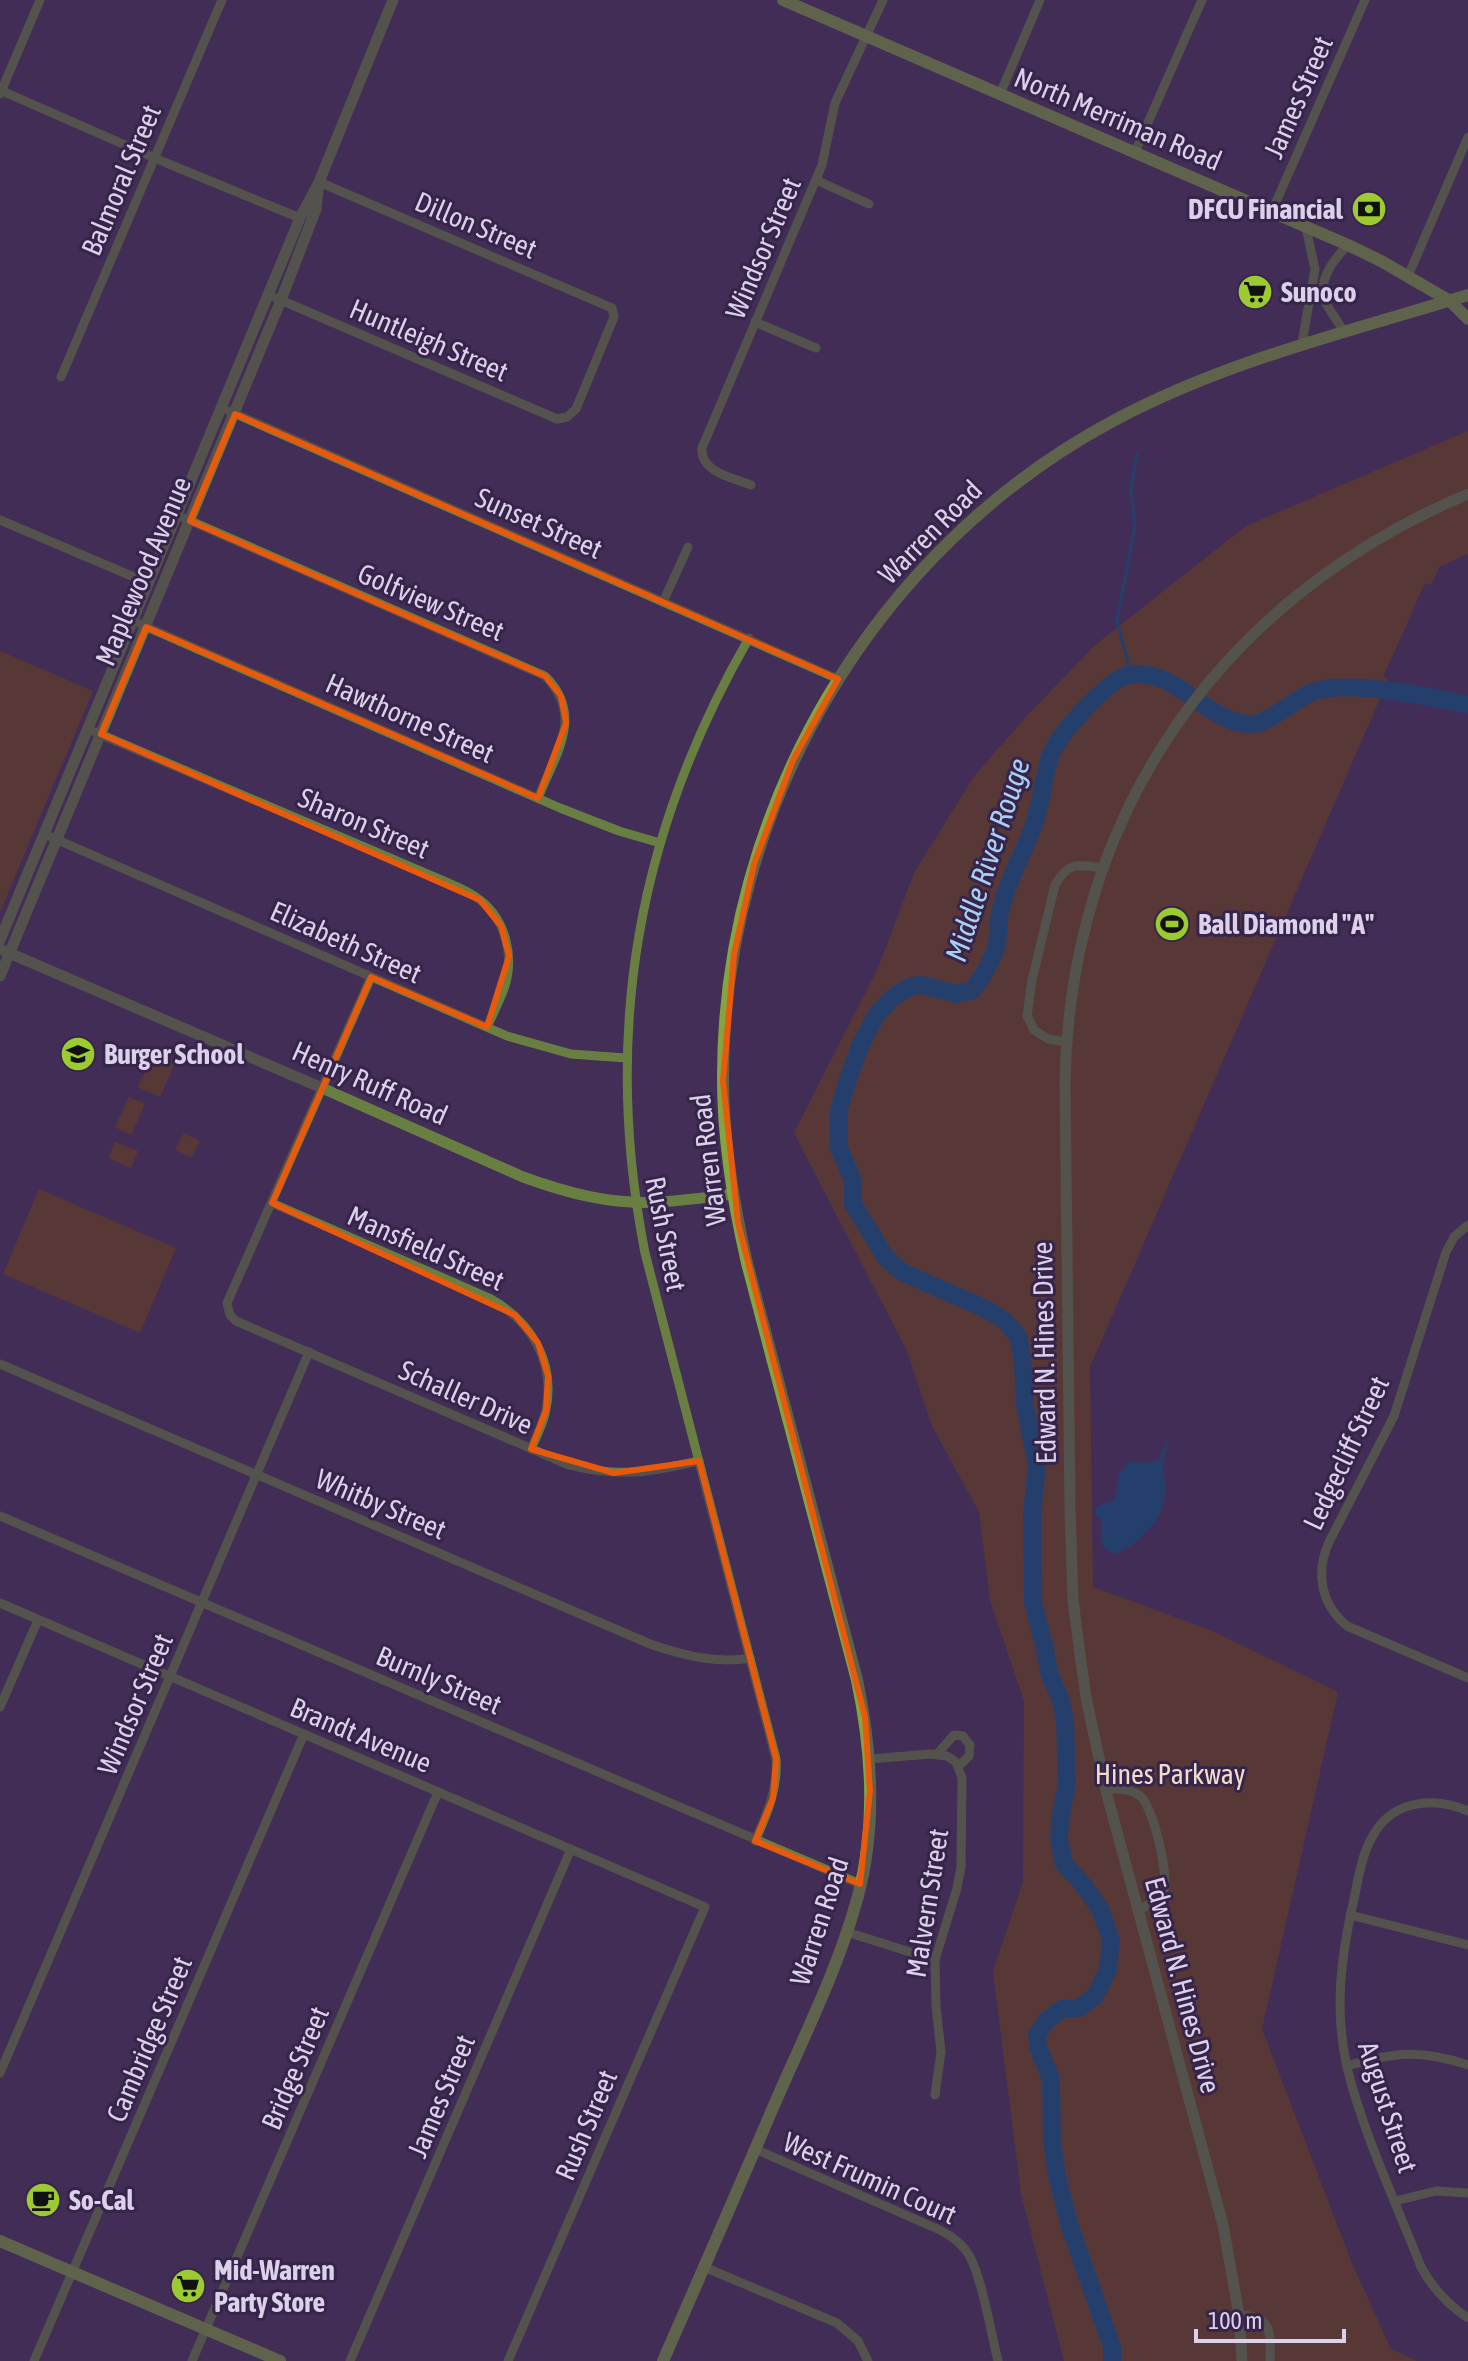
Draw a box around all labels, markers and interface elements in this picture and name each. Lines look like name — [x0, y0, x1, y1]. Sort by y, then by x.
street label: James Street — [1257, 31, 1339, 163]
street label: North Merriman Road — [1010, 61, 1226, 177]
street label: Balmoral Street — [75, 100, 167, 260]
street label: Windsor Street — [719, 173, 807, 323]
street label: Dillon Street — [411, 185, 541, 265]
bank icon: DFCU Financial — [1350, 190, 1388, 228]
place label: DFCU Financial — [1188, 193, 1344, 225]
supermarket icon: Sunoco — [1236, 273, 1274, 311]
place label: Sunoco — [1281, 276, 1357, 308]
street label: Huntleigh Street — [345, 292, 513, 388]
street label: Maplewood Avenue — [89, 472, 197, 670]
street label: Warren Road — [872, 474, 988, 590]
street label: Sunset Street — [471, 481, 607, 565]
street label: Golfview Street — [353, 557, 509, 647]
street label: Hawthorne Street — [321, 667, 499, 769]
water label: Middle River Rouge — [938, 754, 1036, 966]
street label: Sharon Street — [294, 781, 434, 865]
street label: Elizabeth Street — [266, 894, 426, 990]
sports icon: Ball Diamond "A" — [1153, 905, 1191, 943]
place label: Ball Diamond "A" — [1198, 908, 1374, 940]
school or university icon: Burger School — [59, 1035, 97, 1073]
street label: Henry Ruff Road — [288, 1035, 452, 1131]
place label: Burger School — [104, 1038, 245, 1070]
street label: Warren Road — [684, 1092, 732, 1228]
street label: Rush Street — [639, 1174, 693, 1294]
street label: Mansfield Street — [343, 1199, 509, 1297]
street label: Edward N. Hines Drive — [1026, 1242, 1062, 1464]
street label: Schaller Drive — [394, 1353, 538, 1441]
street label: Ledgecliff Street — [1297, 1371, 1395, 1535]
street label: Whitby Street — [311, 1462, 451, 1546]
street label: Windsor Street — [91, 1629, 179, 1779]
street label: Burnly Street — [372, 1639, 506, 1721]
street label: Brandt Avenue — [286, 1691, 436, 1779]
park label: Hines Parkway — [1095, 1758, 1245, 1790]
street label: Malvern Street — [899, 1826, 955, 1980]
street label: Warren Road — [783, 1853, 855, 1989]
street label: Edward N. Hines Drive — [1139, 1873, 1227, 2097]
street label: Cambridge Street — [100, 1952, 198, 2126]
street label: Bridge Street — [255, 2002, 335, 2134]
street label: James Street — [401, 2030, 481, 2162]
street label: August Street — [1352, 2037, 1424, 2177]
street label: Rush Street — [549, 2065, 623, 2185]
street label: West Frumin Court — [779, 2126, 961, 2230]
cafe icon: So-Cal — [24, 2181, 62, 2219]
place label: So-Cal — [69, 2184, 135, 2216]
place label: Mid-Warren Party Store — [214, 2254, 335, 2318]
supermarket icon: Mid-Warren Party Store — [169, 2267, 207, 2305]
scale bar — [1196, 2293, 1344, 2343]
text: 100 m — [1208, 2307, 1262, 2334]

